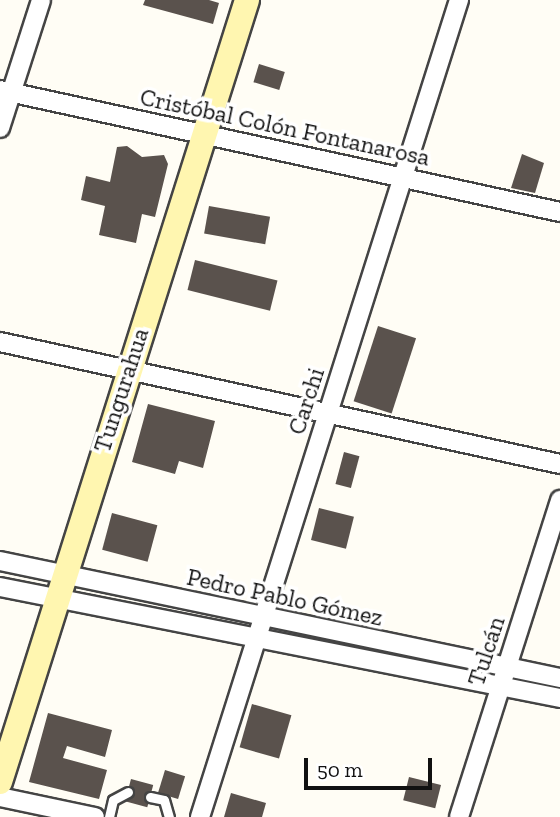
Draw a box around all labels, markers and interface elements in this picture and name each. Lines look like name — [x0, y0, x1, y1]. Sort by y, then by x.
street label: Cristóbal Colón Fontanarosa — [138, 82, 432, 172]
street label: Tungurahua — [87, 324, 155, 456]
street label: Carchi — [282, 364, 330, 438]
street label: Pedro Pablo Gómez — [184, 562, 386, 632]
street label: Tulcán — [461, 613, 511, 689]
scale bar — [308, 744, 436, 788]
text: 50 m — [317, 757, 363, 782]

